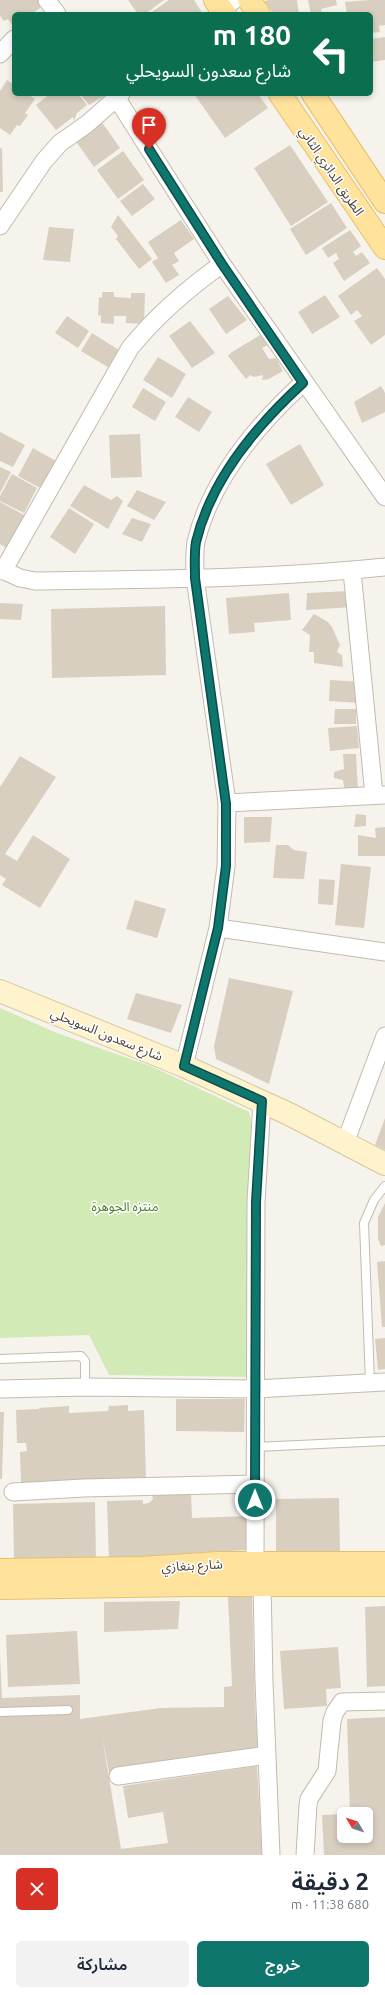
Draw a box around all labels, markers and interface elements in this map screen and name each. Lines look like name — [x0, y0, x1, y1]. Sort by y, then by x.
text: 180 m — [213, 19, 291, 50]
icon: left — [305, 28, 357, 80]
text: شارع سعدون السويحلي — [126, 60, 291, 80]
pin — [132, 108, 166, 149]
icon: arrive — [138, 114, 160, 136]
street label: الطريق الدائري الثاني — [294, 124, 367, 220]
street label: شارع سعدون السويحلي — [48, 1005, 165, 1067]
park label: منتزه الجوهرة — [91, 1199, 159, 1214]
position arrow — [234, 1479, 276, 1521]
street label: شارع بنغازي — [161, 1556, 223, 1578]
north arrow — [337, 1807, 373, 1843]
map controls — [337, 1807, 373, 1843]
button: close — [16, 1868, 58, 1910]
text: 2 دقيقة — [292, 1868, 369, 1895]
text: 680 m · 11:38 — [291, 1897, 369, 1911]
button: مشاركة — [16, 1941, 189, 1987]
button: خروج — [197, 1941, 369, 1987]

